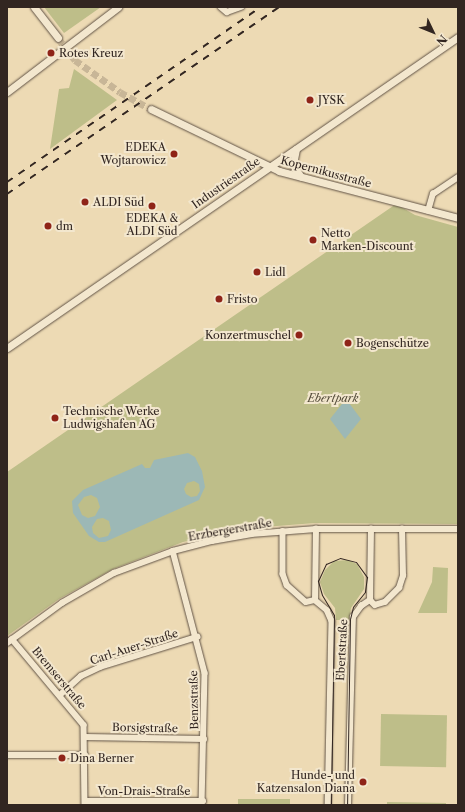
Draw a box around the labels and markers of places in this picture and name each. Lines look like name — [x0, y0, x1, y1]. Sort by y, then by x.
place label: Rotes Kreuz — [59, 46, 123, 60]
marker: Rotes Kreuz — [46, 48, 56, 58]
place label: JYSK — [318, 93, 345, 107]
marker: JYSK — [305, 95, 315, 105]
place label: EDEKA Wojtarowicz — [101, 141, 166, 167]
marker: EDEKA Wojtarowicz — [169, 149, 179, 159]
place label: ALDI Süd — [93, 195, 144, 209]
marker: ALDI Süd — [80, 197, 90, 207]
marker: EDEKA & ALDI Süd — [147, 201, 157, 211]
place label: EDEKA & ALDI Süd — [126, 212, 178, 238]
place label: dm — [56, 219, 73, 233]
marker: dm — [43, 221, 53, 231]
place label: Netto Marken-Discount — [321, 227, 413, 253]
marker: Netto Marken-Discount — [308, 235, 318, 245]
place label: Lidl — [265, 265, 286, 279]
marker: Lidl — [252, 267, 262, 277]
place label: Fristo — [227, 292, 257, 306]
marker: Fristo — [214, 294, 224, 304]
place label: Konzertmuschel — [205, 328, 291, 342]
marker: Konzertmuschel — [294, 330, 304, 340]
place label: Bogenschütze — [356, 336, 429, 350]
marker: Bogenschütze — [343, 338, 353, 348]
place label: Technische Werke Ludwigshafen AG — [63, 405, 160, 431]
marker: Technische Werke Ludwigshafen AG — [50, 413, 60, 423]
place label: Dina Berner — [70, 751, 134, 765]
marker: Dina Berner — [57, 753, 67, 763]
place label: Hunde- und Katzensalon Diana — [257, 769, 355, 795]
marker: Hunde- und Katzensalon Diana — [358, 777, 368, 787]

